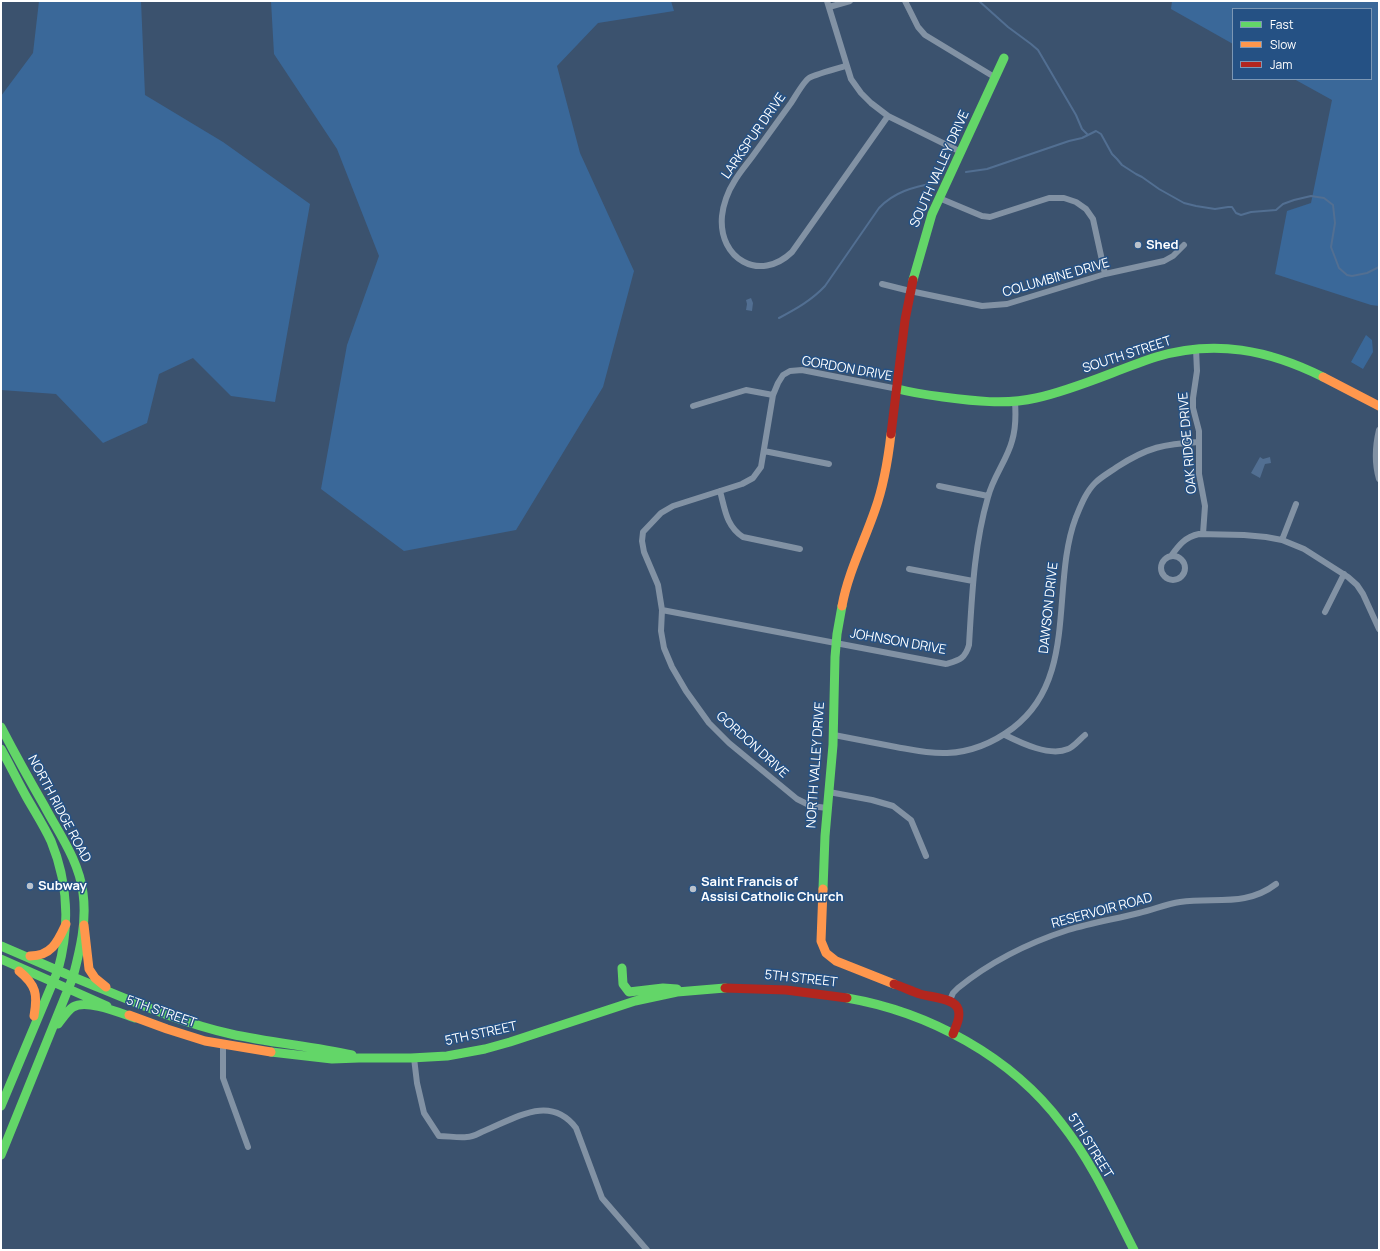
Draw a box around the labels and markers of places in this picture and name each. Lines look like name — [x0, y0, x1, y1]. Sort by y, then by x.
place label: Shed — [1146, 237, 1179, 253]
marker: Shed — [1133, 240, 1143, 250]
place label: Saint Francis of Assisi Catholic Church — [701, 874, 844, 905]
place label: Subway — [38, 878, 87, 894]
marker: Subway — [25, 881, 35, 891]
marker: Saint Francis of Assisi Catholic Church — [688, 884, 698, 894]

